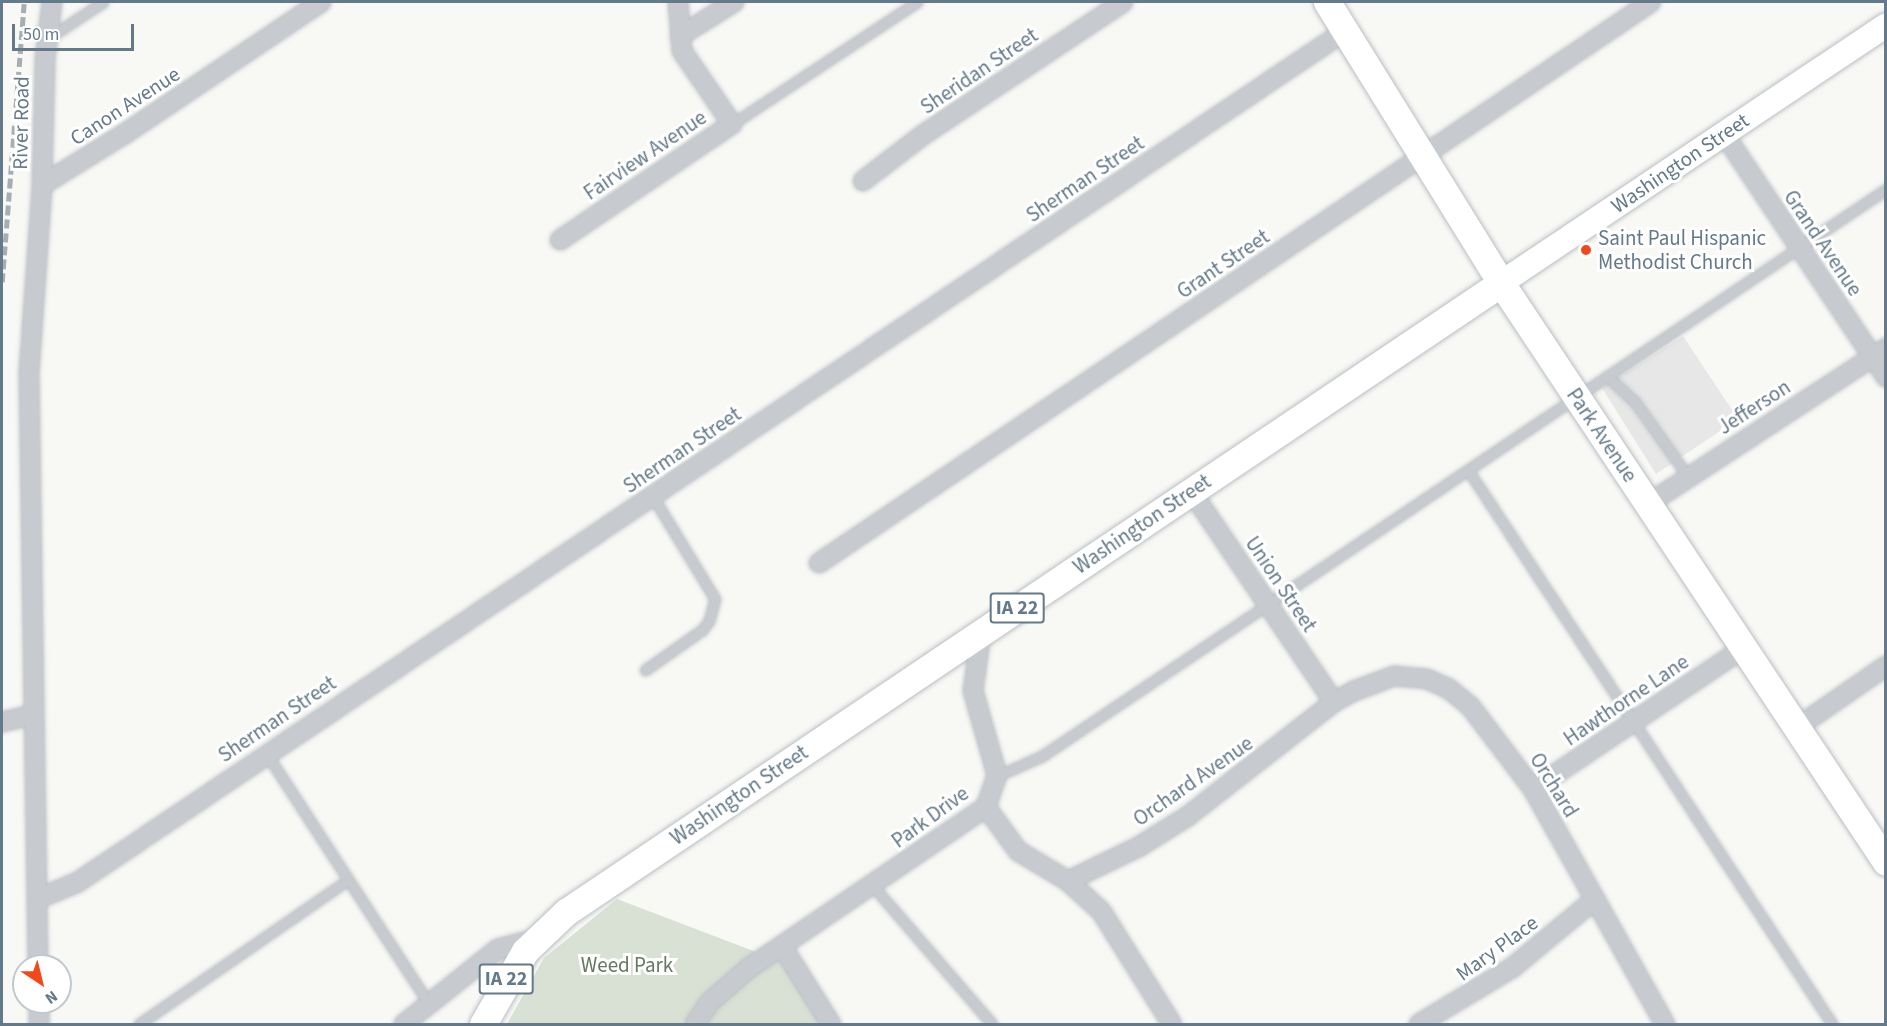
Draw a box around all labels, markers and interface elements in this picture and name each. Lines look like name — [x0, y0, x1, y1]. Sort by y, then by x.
scale bar — [15, 12, 136, 50]
text: 50 m — [23, 22, 59, 47]
street label: Sheridan Street — [916, 23, 1042, 119]
street label: Canon Avenue — [65, 61, 185, 151]
street label: River Road — [8, 76, 34, 170]
street label: Fairview Avenue — [579, 105, 711, 205]
street label: Washington Street — [1606, 108, 1754, 218]
street label: Sherman Street — [1021, 130, 1149, 228]
street label: Grand Avenue — [1778, 185, 1868, 301]
street label: Grant Street — [1172, 224, 1274, 304]
place label: Saint Paul Hispanic Methodist Church — [1598, 225, 1766, 275]
marker: Saint Paul Hispanic Methodist Church — [1579, 243, 1593, 257]
street label: Jefferson — [1713, 374, 1795, 440]
street label: Park Avenue — [1561, 383, 1643, 487]
street label: Sherman Street — [618, 401, 746, 499]
street label: Washington Street — [1068, 469, 1216, 579]
street label: Union Street — [1240, 531, 1322, 637]
road number: IA 22 — [988, 591, 1046, 625]
street label: Hawthorne Lane — [1559, 649, 1693, 751]
street label: Sherman Street — [213, 670, 341, 768]
street label: Orchard Avenue — [1128, 730, 1258, 832]
street label: Washington Street — [665, 740, 813, 850]
street label: Orchard — [1524, 748, 1584, 822]
street label: Park Drive — [887, 781, 973, 853]
street label: Mary Place — [1451, 910, 1543, 986]
park label: Weed Park — [581, 952, 673, 978]
north arrow — [12, 954, 72, 1014]
road number: IA 22 — [478, 962, 534, 996]
text: N — [41, 985, 62, 1009]

